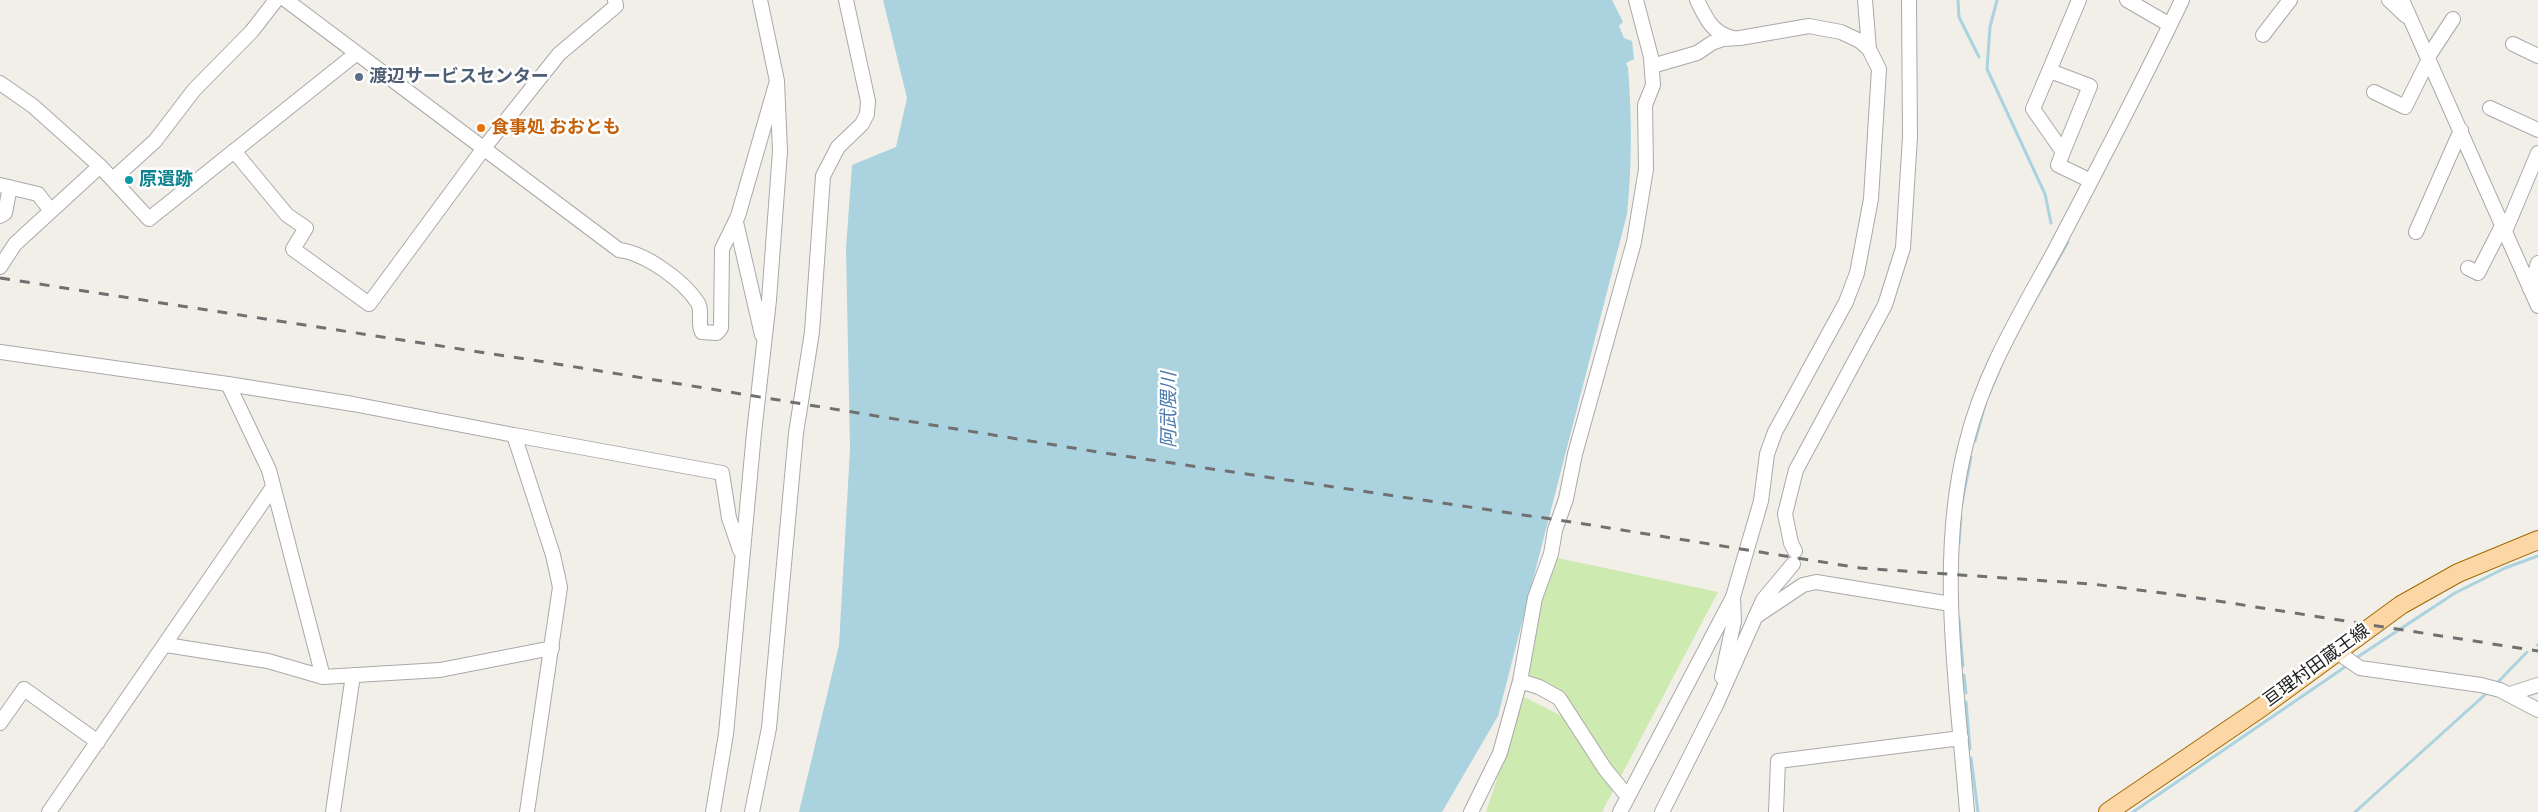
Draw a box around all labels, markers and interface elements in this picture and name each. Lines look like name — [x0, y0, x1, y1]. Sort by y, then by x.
place label: 渡辺サービスセンター — [369, 66, 549, 88]
marker: 渡辺サービスセンター — [353, 71, 365, 83]
place label: 食事処 おおとも — [491, 117, 621, 139]
marker: 食事処 おおとも — [475, 122, 487, 134]
place label: 原遺跡 — [139, 169, 193, 191]
marker: 原遺跡 — [123, 174, 135, 186]
water label: 阿武隈川 — [1159, 372, 1181, 448]
street label: 亘理村田蔵王線 — [2260, 620, 2374, 712]

